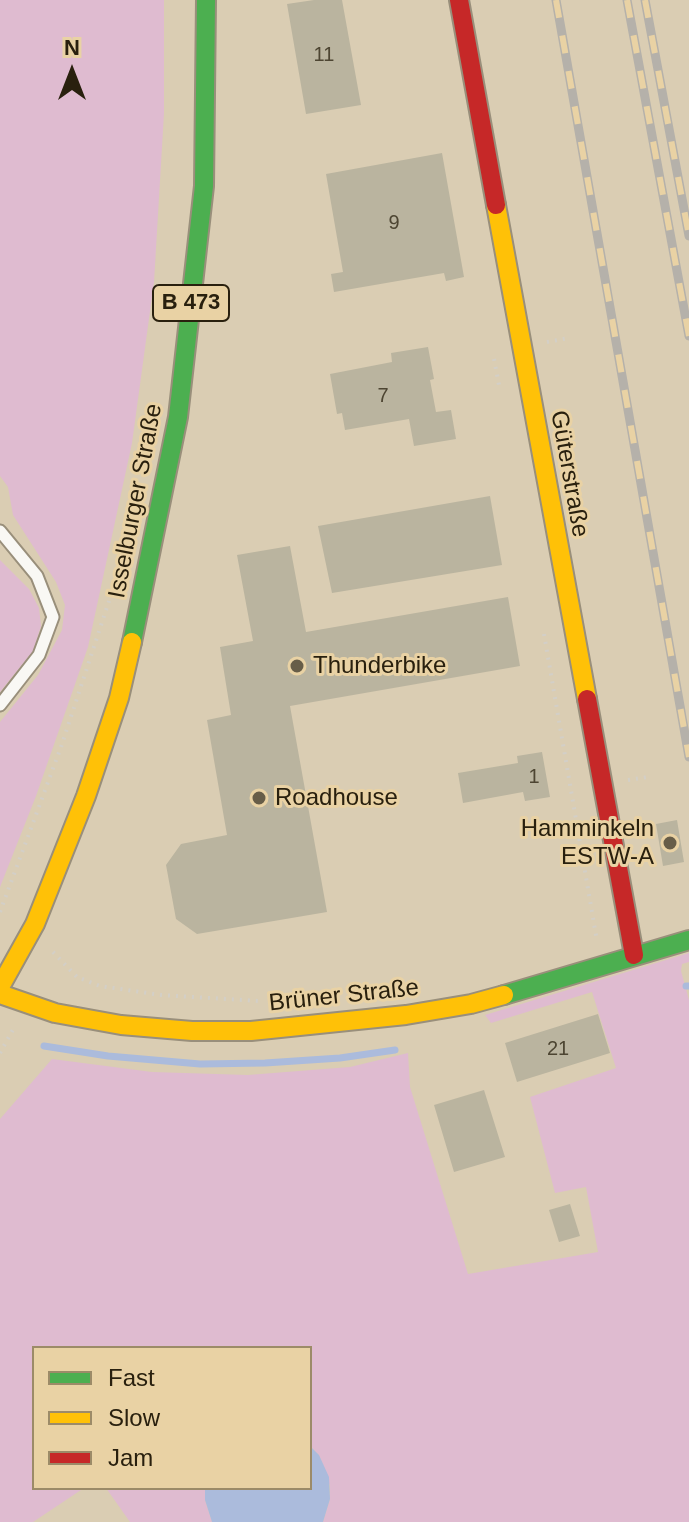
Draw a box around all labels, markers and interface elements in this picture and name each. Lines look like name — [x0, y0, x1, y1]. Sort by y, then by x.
north arrow — [32, 32, 112, 112]
text: N — [64, 35, 80, 60]
house number: 11 — [314, 43, 334, 67]
house number: 9 — [388, 211, 400, 235]
road number: B 473 — [153, 285, 229, 321]
house number: 7 — [377, 384, 389, 408]
street label: Isselburger Straße — [103, 401, 169, 601]
street label: Güterstraße — [544, 408, 594, 540]
place label: Thunderbike — [313, 652, 446, 680]
marker: Thunderbike — [288, 657, 306, 675]
house number: 1 — [528, 765, 540, 789]
place label: Roadhouse — [275, 784, 398, 812]
marker: Roadhouse — [250, 789, 268, 807]
place label: Hamminkeln ESTW-A — [521, 815, 654, 871]
marker: Hamminkeln ESTW-A — [661, 834, 679, 852]
street label: Brüner Straße — [268, 974, 420, 1018]
house number: 21 — [547, 1037, 569, 1061]
legend — [32, 1346, 312, 1490]
text: Fast — [108, 1364, 155, 1391]
text: Slow — [108, 1404, 160, 1431]
text: Jam — [108, 1444, 153, 1471]

